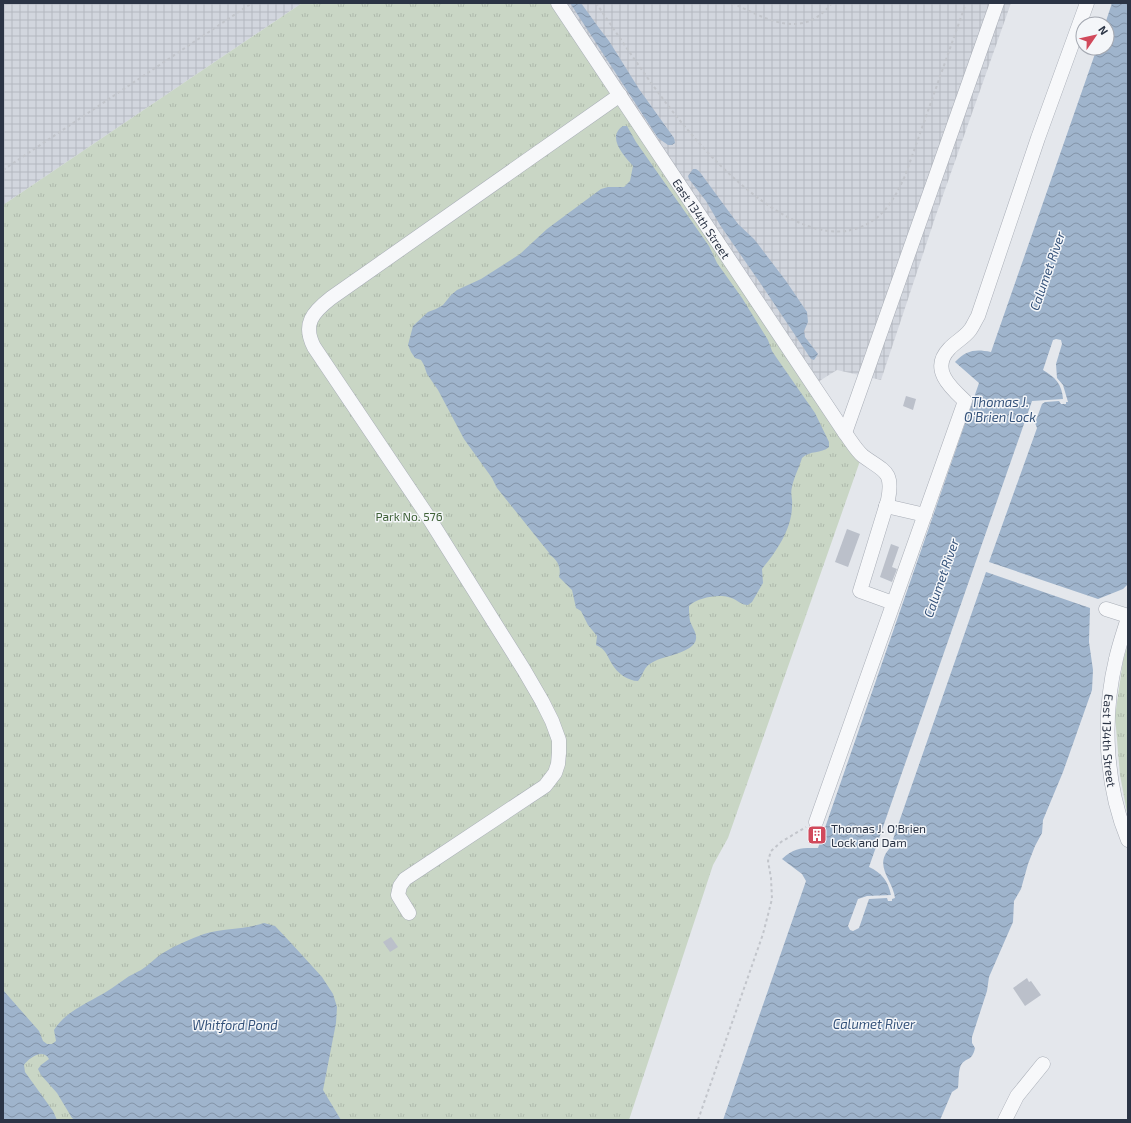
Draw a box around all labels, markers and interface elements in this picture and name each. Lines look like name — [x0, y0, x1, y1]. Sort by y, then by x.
north arrow — [1075, 16, 1115, 56]
text: N — [1096, 23, 1111, 37]
street label: East 134th Street — [670, 176, 734, 261]
water label: Calumet River — [1026, 229, 1068, 313]
water label: Thomas J. O'Brien Lock — [964, 394, 1036, 425]
park label: Park No. 576 — [375, 509, 443, 523]
water label: Calumet River — [920, 536, 962, 620]
street label: East 134th Street — [1101, 693, 1119, 789]
place label: Thomas J. O'Brien Lock and Dam — [831, 821, 926, 849]
building icon: Thomas J. O'Brien Lock and Dam — [806, 824, 828, 846]
water label: Calumet River — [833, 1016, 916, 1032]
water label: Whitford Pond — [192, 1017, 278, 1033]

